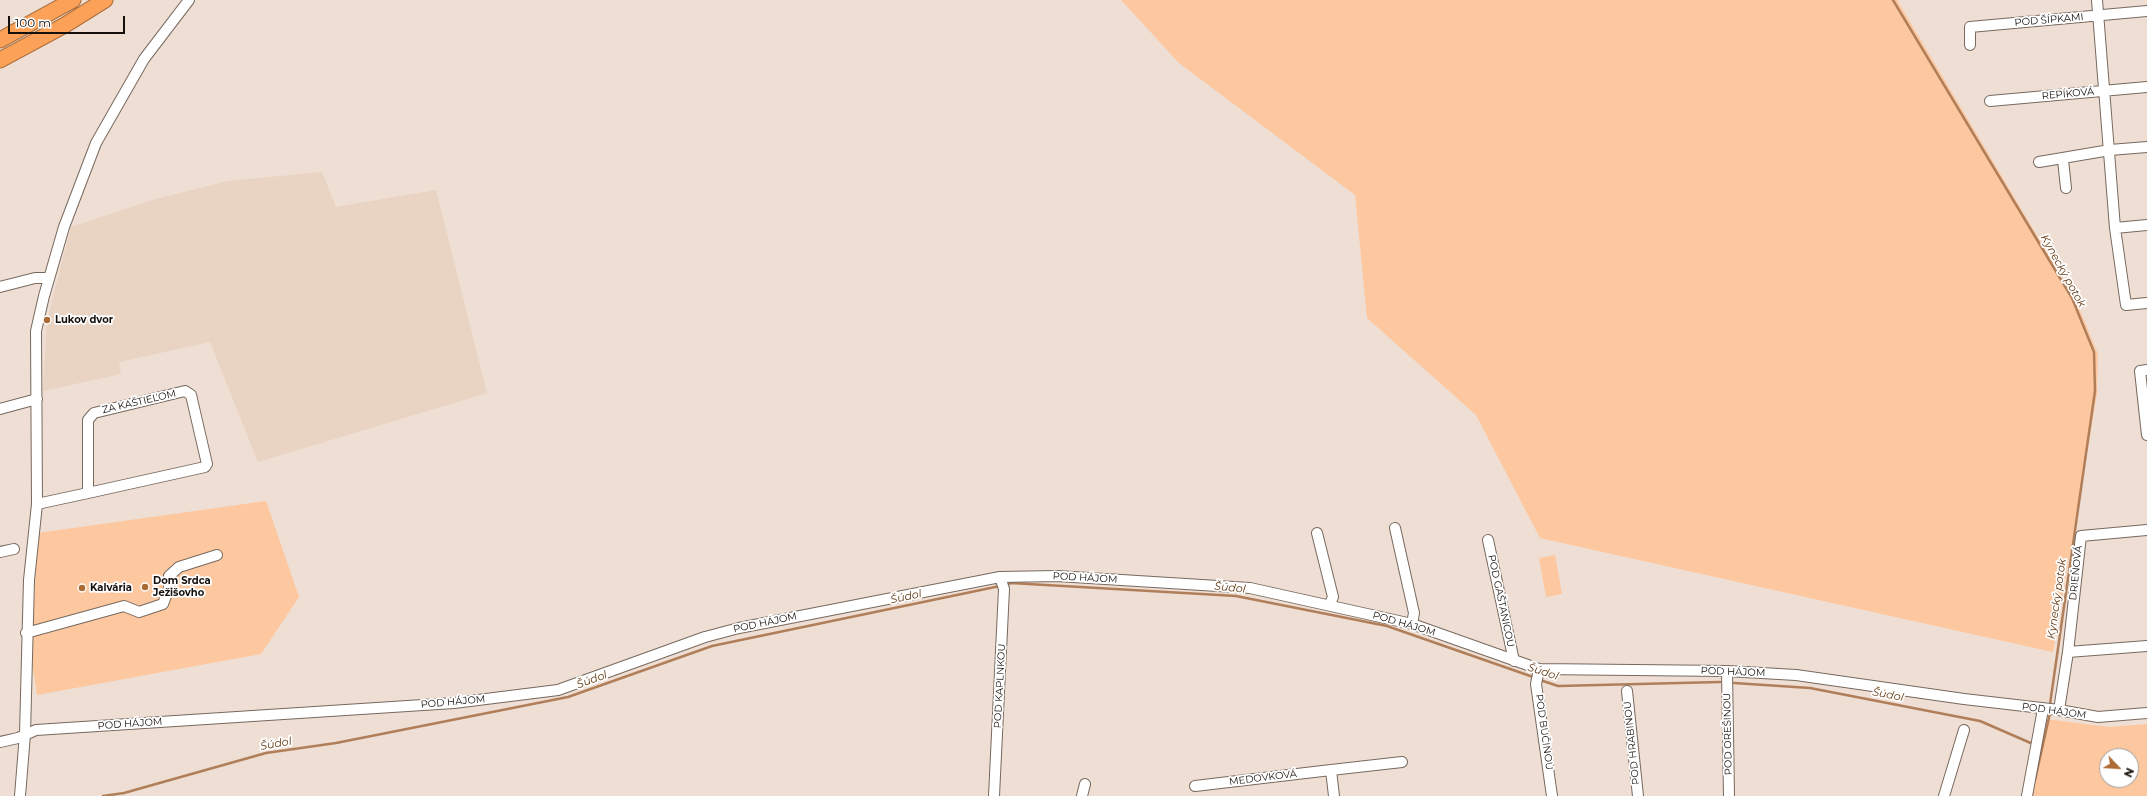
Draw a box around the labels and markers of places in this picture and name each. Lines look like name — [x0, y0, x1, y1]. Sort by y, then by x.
place label: Lukov dvor — [55, 314, 113, 326]
marker: Lukov dvor — [42, 315, 52, 325]
place label: Dom Srdca Ježišovho — [153, 575, 211, 598]
place label: Kalvária — [90, 582, 132, 594]
marker: Dom Srdca Ježišovho — [140, 582, 150, 592]
marker: Kalvária — [77, 583, 87, 593]

